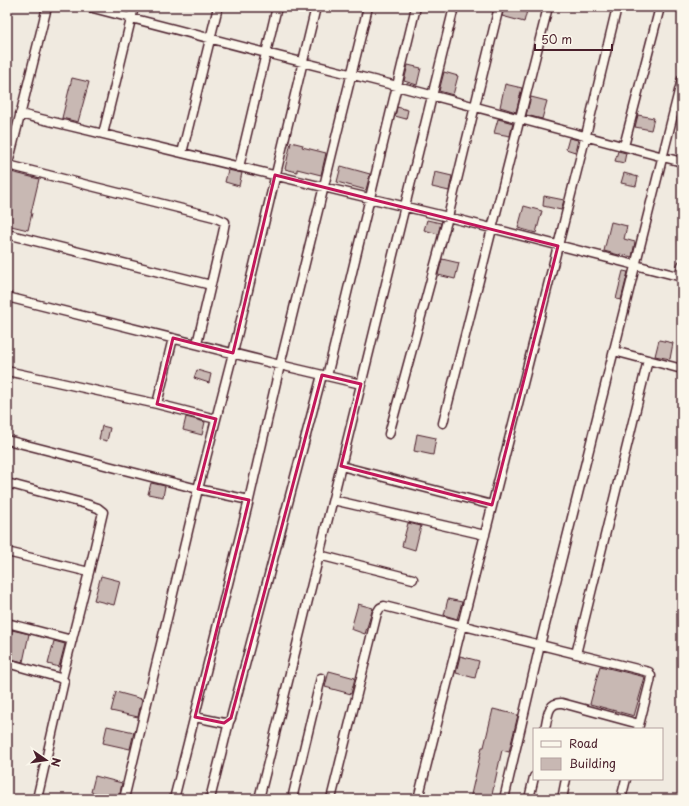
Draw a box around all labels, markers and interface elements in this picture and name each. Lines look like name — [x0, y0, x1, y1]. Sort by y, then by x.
scale bar — [535, 26, 612, 52]
text: 50 m — [541, 30, 572, 48]
legend — [533, 728, 663, 780]
text: Road — [569, 734, 598, 752]
north arrow — [26, 740, 66, 780]
text: Building — [569, 754, 616, 772]
text: N — [47, 756, 65, 769]

